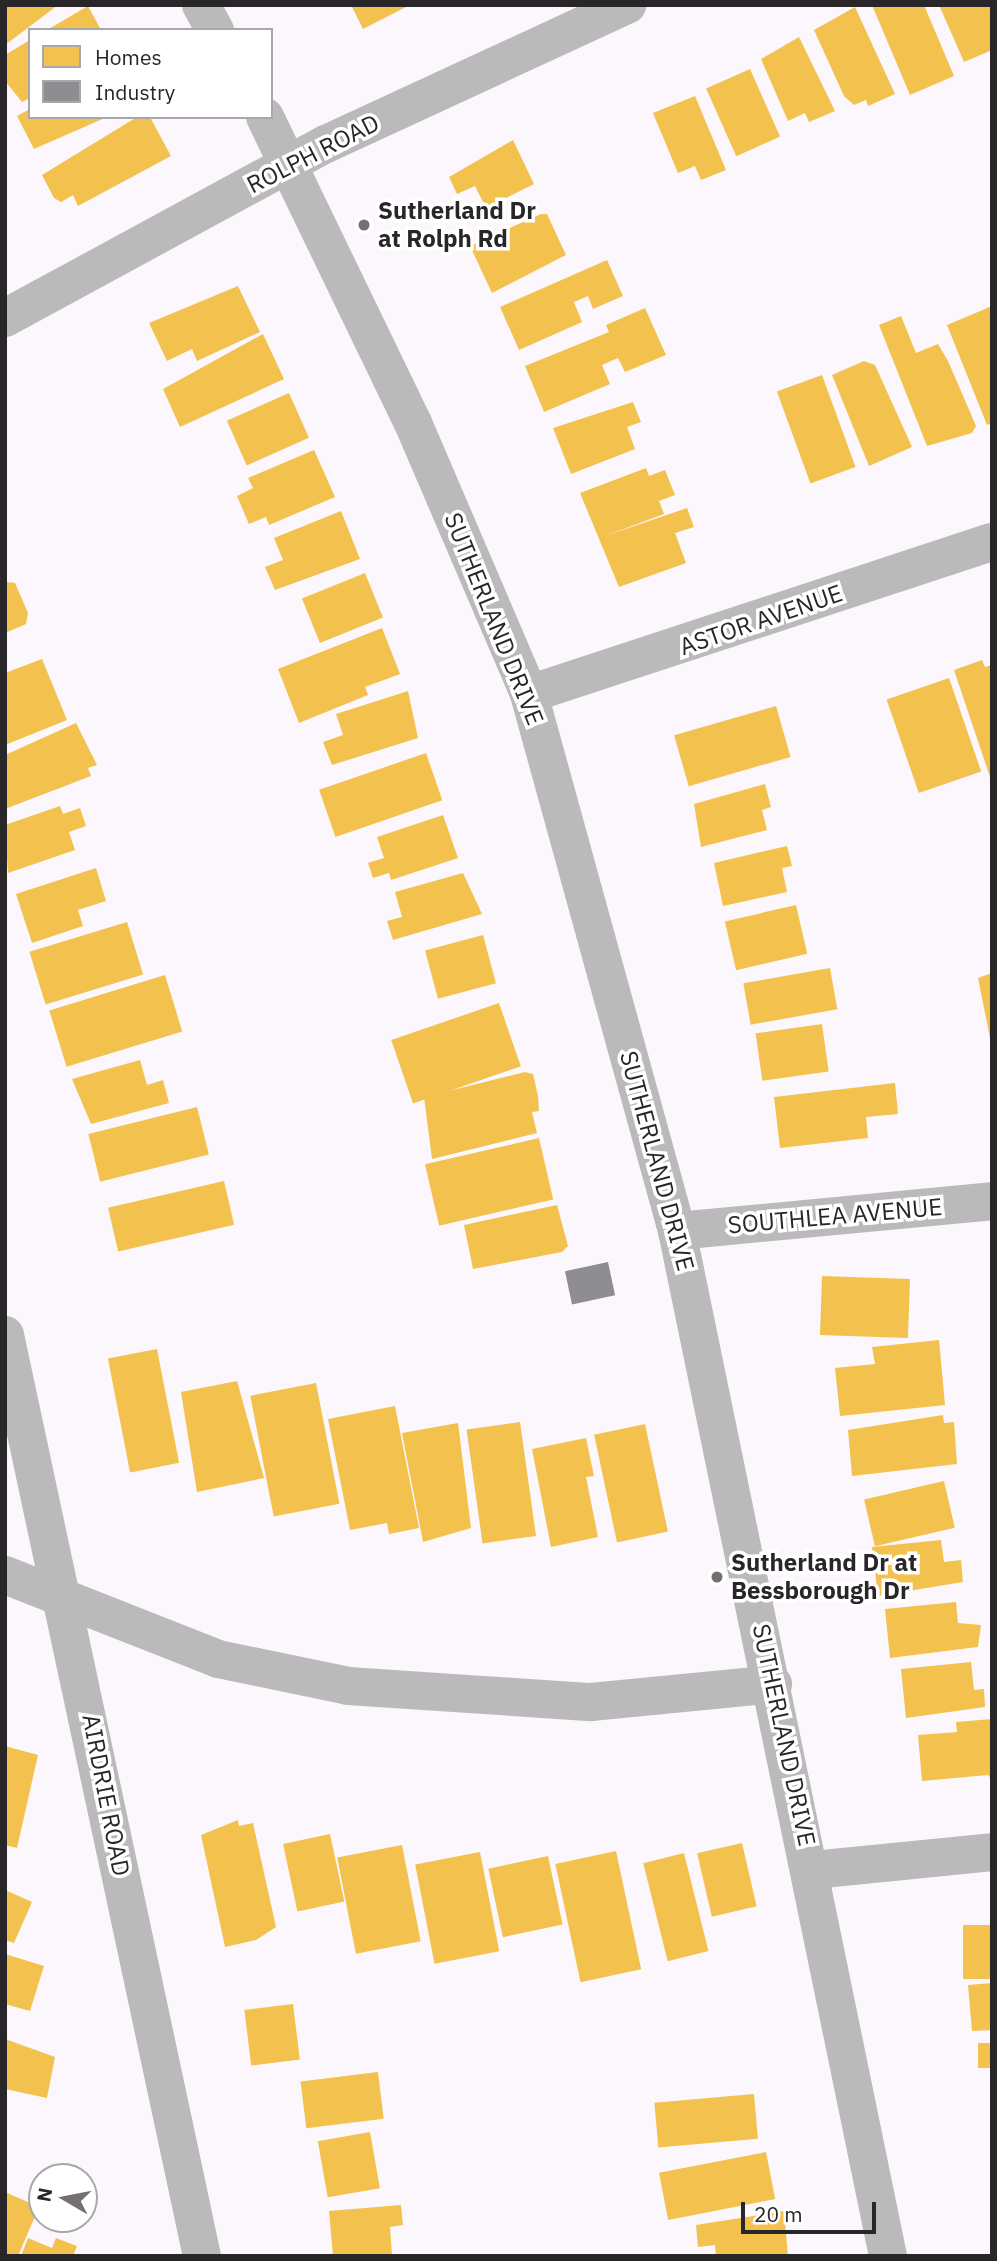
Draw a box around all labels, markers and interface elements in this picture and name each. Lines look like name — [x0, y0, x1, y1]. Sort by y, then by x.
legend — [28, 28, 273, 119]
text: Homes — [95, 43, 162, 71]
text: Industry — [95, 78, 175, 106]
street label: ROLPH ROAD — [242, 108, 384, 200]
place label: Sutherland Dr at Rolph Rd — [378, 197, 536, 253]
marker: Sutherland Dr at Rolph Rd — [356, 217, 372, 233]
street label: SUTHERLAND DRIVE — [438, 509, 550, 729]
street label: ASTOR AVENUE — [676, 579, 846, 661]
street label: SUTHERLAND DRIVE — [614, 1048, 700, 1274]
street label: SOUTHLEA AVENUE — [727, 1192, 943, 1240]
place label: Sutherland Dr at Bessborough Dr — [731, 1549, 917, 1605]
marker: Sutherland Dr at Bessborough Dr — [709, 1569, 725, 1585]
street label: SUTHERLAND DRIVE — [746, 1621, 822, 1849]
street label: AIRDRIE ROAD — [76, 1712, 136, 1878]
north arrow — [28, 2163, 98, 2233]
text: N — [31, 2186, 57, 2204]
scale bar — [745, 2188, 880, 2232]
text: 20 m — [754, 2200, 803, 2228]

